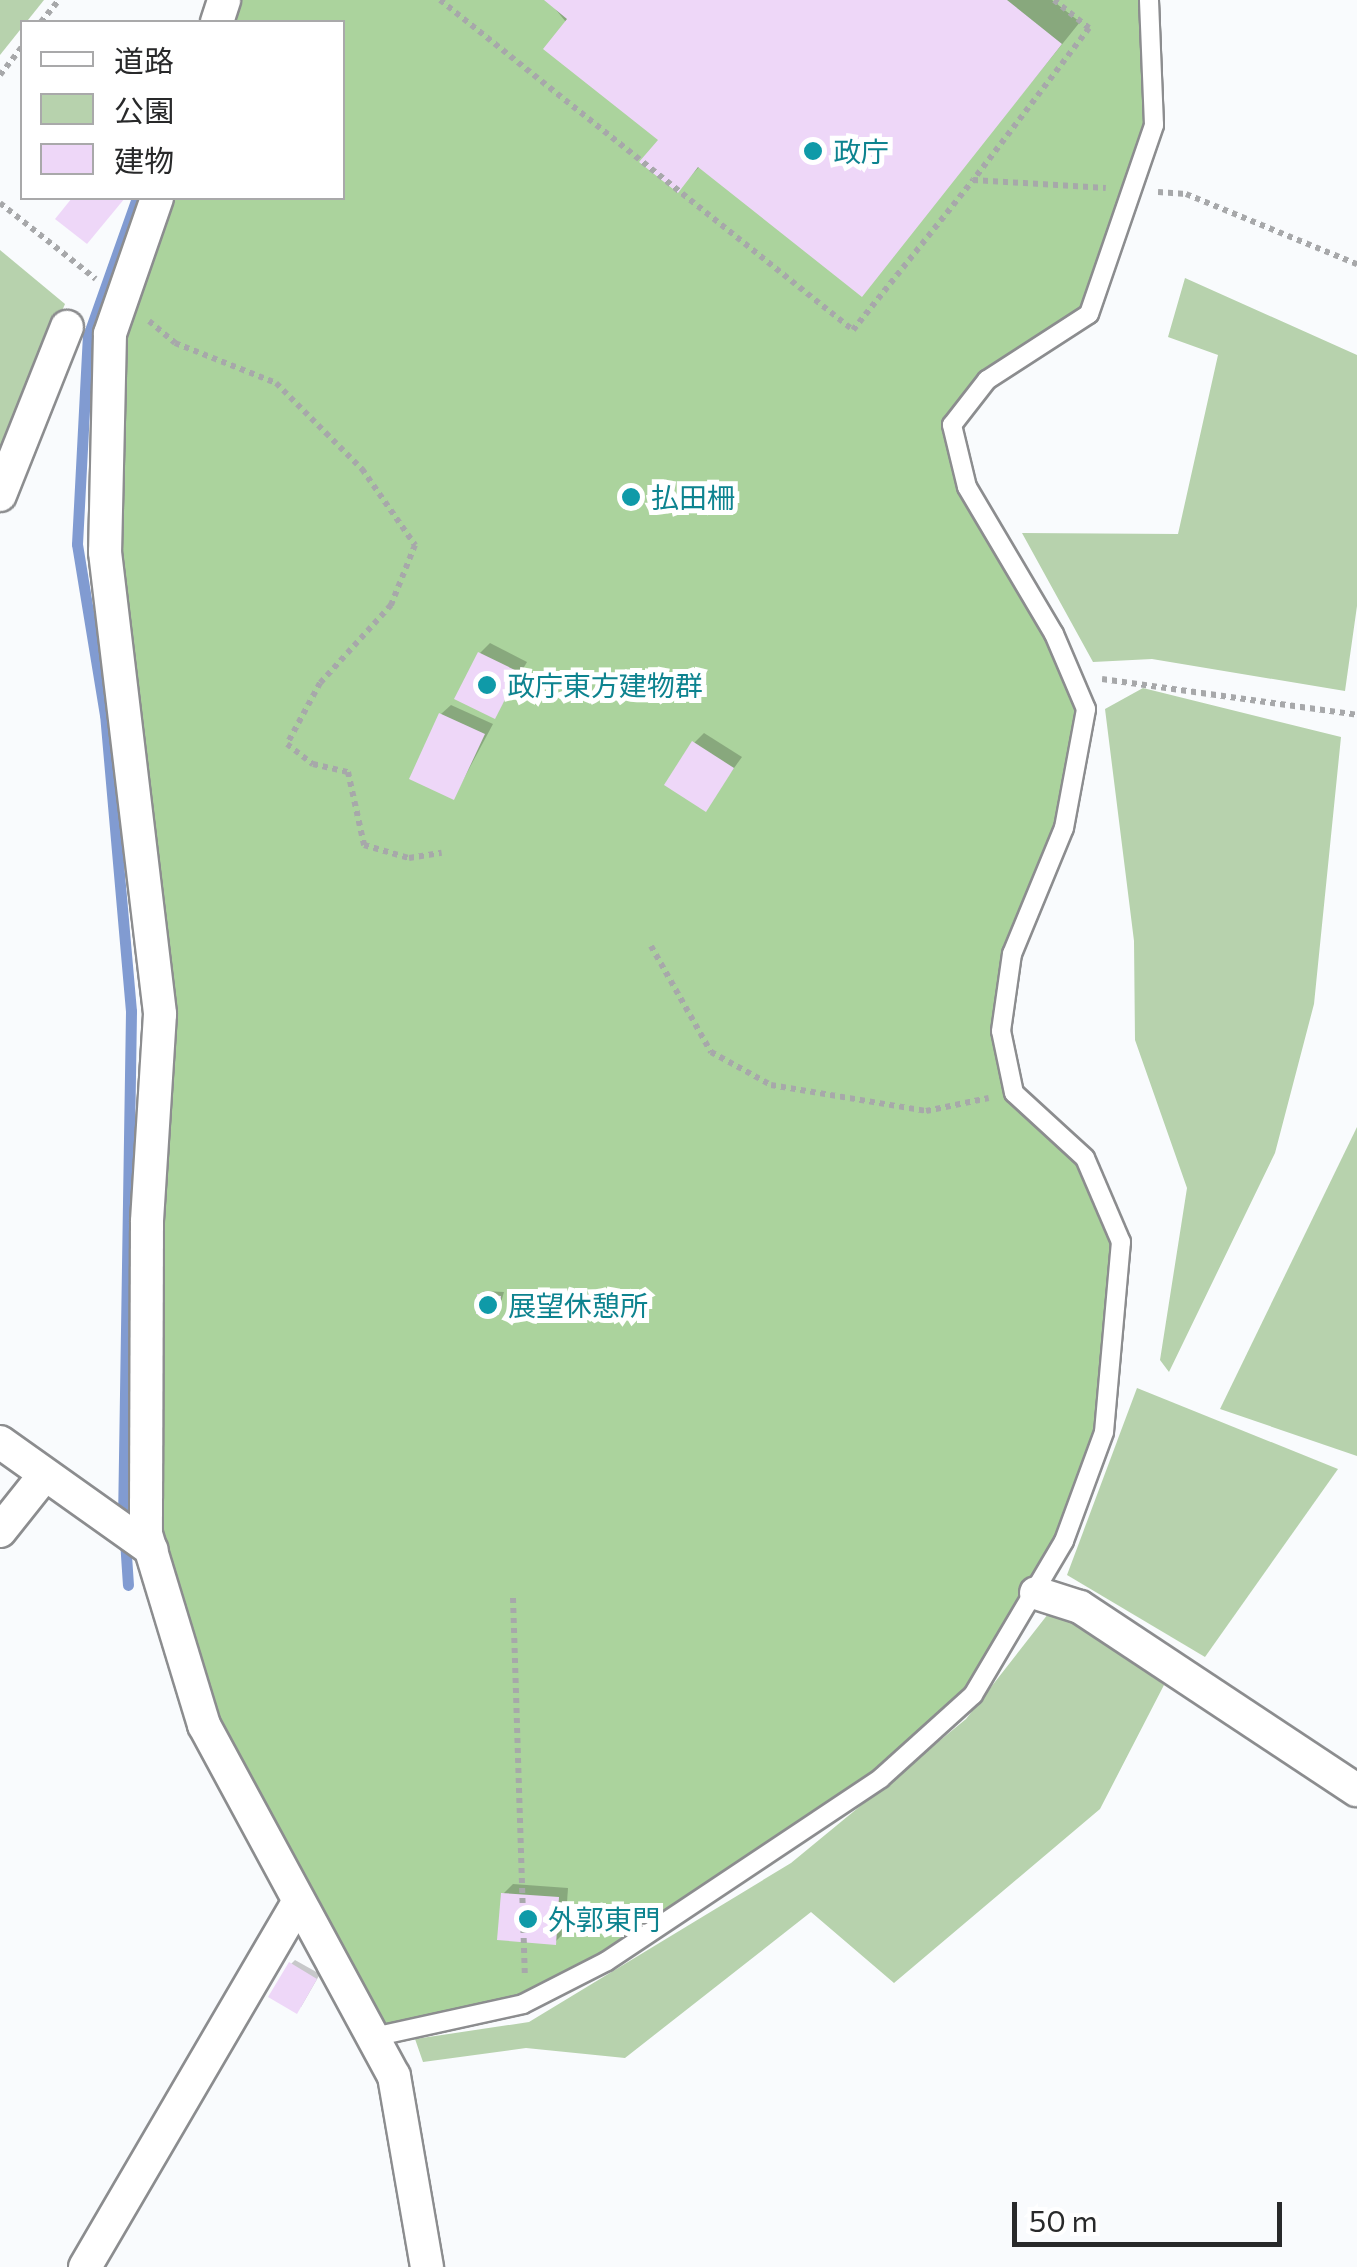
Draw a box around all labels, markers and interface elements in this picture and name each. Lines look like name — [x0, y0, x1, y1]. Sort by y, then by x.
legend — [20, 20, 345, 200]
text: 道路 — [114, 41, 174, 78]
text: 公園 — [114, 91, 174, 128]
place label: 政庁 — [833, 134, 889, 168]
marker: 政庁 — [802, 140, 824, 162]
text: 建物 — [114, 141, 174, 178]
place label: 払田柵 — [651, 480, 735, 514]
marker: 払田柵 — [620, 486, 642, 508]
place label: 政庁東方建物群 — [507, 668, 703, 702]
marker: 政庁東方建物群 — [476, 674, 498, 696]
place label: 展望休憩所 — [508, 1288, 648, 1322]
marker: 展望休憩所 — [477, 1294, 499, 1316]
place label: 外郭東門 — [548, 1902, 660, 1936]
marker: 外郭東門 — [517, 1908, 539, 1930]
scale bar — [1017, 2182, 1287, 2244]
text: 50 m — [1029, 2201, 1098, 2238]

